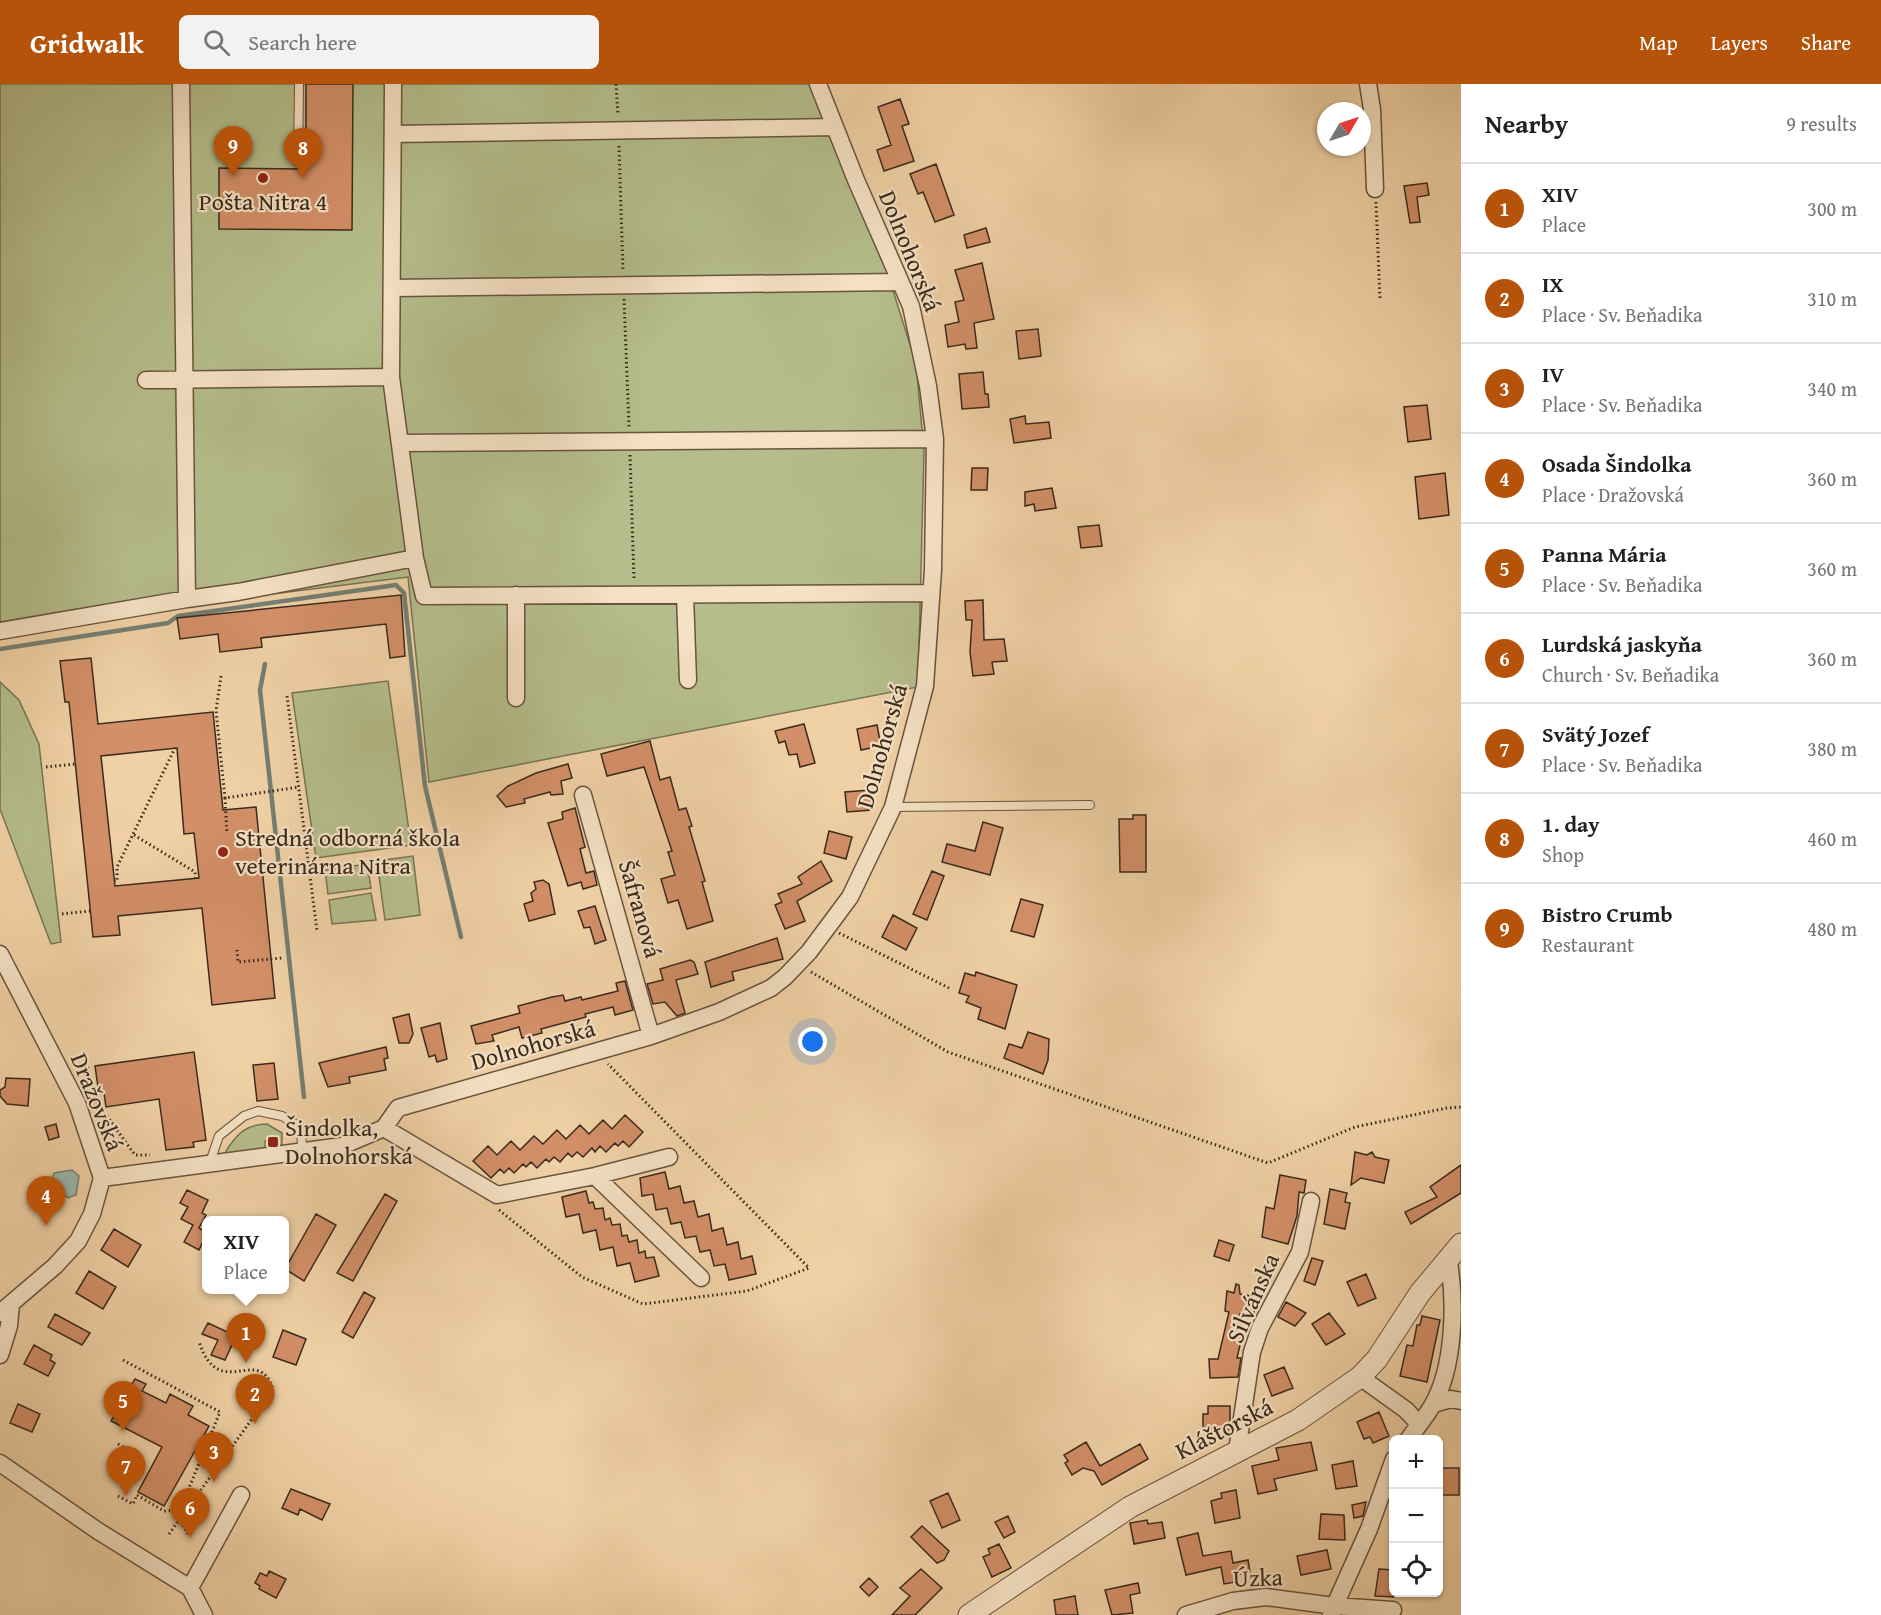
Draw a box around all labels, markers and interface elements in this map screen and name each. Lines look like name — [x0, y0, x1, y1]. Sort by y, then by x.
search box — [179, 15, 599, 69]
text: Gridwalk — [30, 22, 143, 63]
icon: search — [200, 26, 233, 59]
text: Search here — [248, 26, 357, 58]
text: Map — [1639, 27, 1678, 58]
text: Layers — [1711, 27, 1768, 58]
text: Share — [1801, 27, 1851, 58]
north arrow — [1317, 102, 1371, 156]
text: Nearby — [1485, 104, 1568, 143]
text: 9 results — [1786, 109, 1857, 138]
pin: 9 — [214, 126, 252, 176]
pin: 8 — [284, 128, 322, 178]
marker: Pošta Nitra 4 — [256, 171, 270, 185]
text: XIV — [1542, 178, 1578, 210]
place label: Pošta Nitra 4 — [199, 184, 327, 219]
street label: Dolnohorská — [870, 185, 951, 317]
text: 1 — [1499, 194, 1510, 223]
text: 300 m — [1807, 194, 1857, 223]
text: Place — [1542, 210, 1586, 239]
text: IX — [1542, 268, 1563, 300]
text: 2 — [1499, 284, 1510, 313]
text: 310 m — [1807, 284, 1857, 313]
text: Place · Sv. Beňadika — [1542, 300, 1703, 329]
text: IV — [1542, 358, 1564, 390]
text: 3 — [1499, 374, 1510, 403]
text: 340 m — [1807, 374, 1857, 403]
text: Place · Sv. Beňadika — [1542, 390, 1703, 419]
text: Osada Šindolka — [1542, 448, 1692, 480]
text: 4 — [1499, 464, 1510, 493]
text: 360 m — [1807, 464, 1857, 493]
text: Place · Dražovská — [1542, 480, 1684, 509]
text: Panna Mária — [1542, 538, 1667, 570]
text: 5 — [1499, 554, 1510, 583]
text: 360 m — [1807, 554, 1857, 583]
text: Place · Sv. Beňadika — [1542, 570, 1703, 599]
text: Lurdská jaskyňa — [1542, 628, 1702, 660]
text: 6 — [1499, 644, 1510, 673]
text: 360 m — [1807, 644, 1857, 673]
text: Church · Sv. Beňadika — [1542, 660, 1719, 689]
street label: Dolnohorská — [847, 679, 916, 812]
text: Svätý Jozef — [1542, 718, 1649, 750]
text: 7 — [1499, 734, 1510, 763]
text: 380 m — [1807, 734, 1857, 763]
text: Place · Sv. Beňadika — [1542, 750, 1703, 779]
text: 1. day — [1542, 808, 1600, 840]
place label: Stredná odborná škola veterinárna Nitra — [235, 820, 461, 883]
text: 8 — [1499, 824, 1510, 853]
text: 460 m — [1807, 824, 1857, 853]
text: Shop — [1542, 840, 1584, 869]
marker: Stredná odborná škola veterinárna Nitra — [216, 845, 230, 859]
street label: Šafranová — [610, 856, 671, 963]
text: Bistro Crumb — [1542, 898, 1673, 930]
text: 9 — [1499, 914, 1510, 943]
text: 480 m — [1807, 914, 1857, 943]
text: Restaurant — [1542, 930, 1634, 959]
street label: Dolnohorská — [467, 1010, 600, 1079]
your location — [798, 1027, 827, 1056]
street label: Dražovská — [62, 1048, 133, 1157]
place label: Šindolka, Dolnohorská — [285, 1110, 414, 1173]
marker: Šindolka, Dolnohorská — [266, 1135, 280, 1149]
pin: 4 — [26, 1176, 66, 1226]
popup — [202, 1216, 289, 1294]
text: XIV — [223, 1225, 260, 1257]
street label: Silvánska — [1217, 1247, 1288, 1348]
text: Place — [223, 1257, 268, 1286]
pin: 1 — [226, 1314, 266, 1363]
pin: 2 — [236, 1374, 274, 1424]
pin: 5 — [104, 1382, 142, 1431]
street label: Kláštorská — [1169, 1389, 1279, 1468]
pin: 3 — [194, 1432, 234, 1482]
map controls — [1389, 1435, 1443, 1597]
button: + — [1389, 1435, 1443, 1489]
pin: 7 — [106, 1446, 146, 1496]
pin: 6 — [170, 1488, 210, 1538]
button: − — [1389, 1489, 1443, 1543]
button: locate — [1389, 1543, 1443, 1597]
street label: Úzka — [1232, 1559, 1284, 1596]

